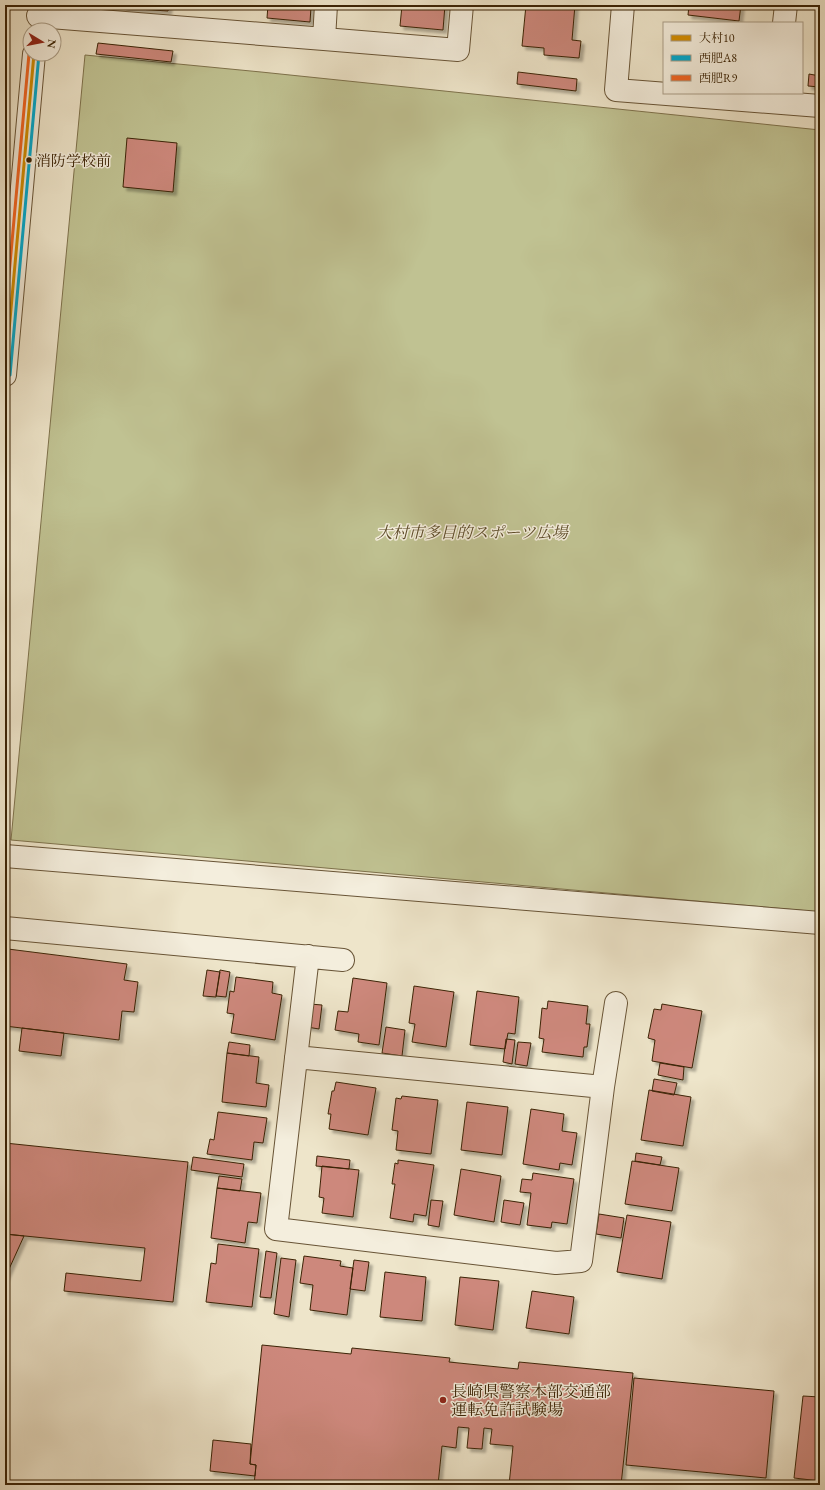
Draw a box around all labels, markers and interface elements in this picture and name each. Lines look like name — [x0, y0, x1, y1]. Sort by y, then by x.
north arrow — [22, 22, 62, 62]
legend — [663, 22, 803, 94]
text: 大村10 — [699, 30, 735, 46]
text: N — [44, 38, 60, 49]
text: 西肥A8 — [699, 50, 737, 66]
text: 西肥R9 — [699, 70, 738, 86]
place label: 消防学校前 — [36, 151, 111, 170]
marker: 消防学校前 — [24, 155, 34, 165]
park label: 大村市多目的スポーツ広場 — [376, 522, 570, 543]
place label: 長崎県警察本部交通部 運転免許試験場 — [451, 1381, 611, 1420]
marker: 長崎県警察本部交通部 運転免許試験場 — [438, 1395, 448, 1405]

